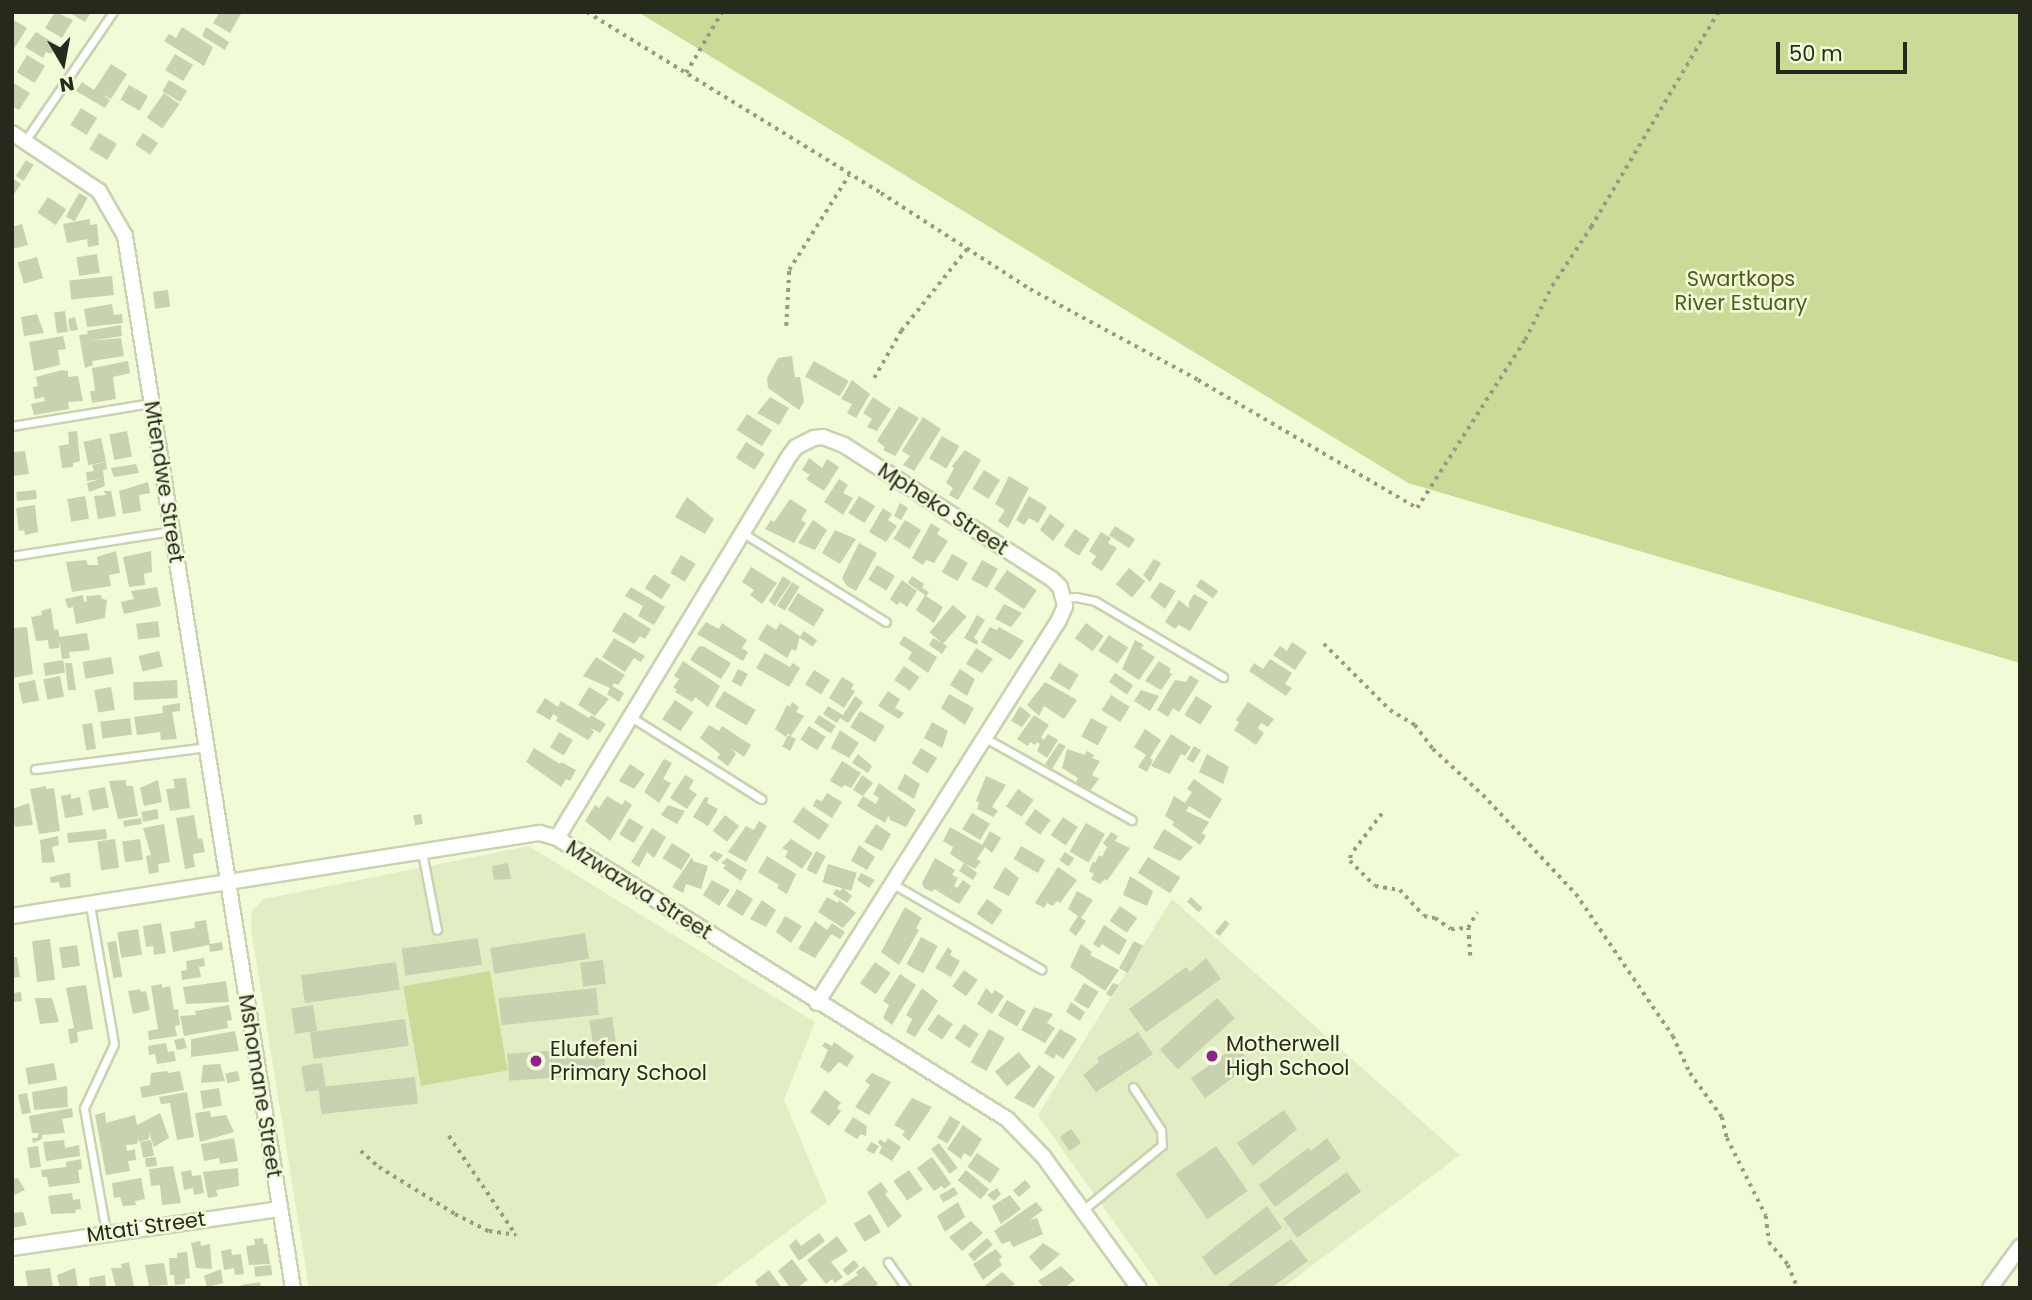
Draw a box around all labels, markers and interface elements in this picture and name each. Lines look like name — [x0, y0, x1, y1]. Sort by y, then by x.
north arrow — [28, 28, 98, 98]
scale bar — [1780, 28, 1911, 72]
text: 50 m — [1789, 39, 1843, 68]
text: N — [57, 70, 76, 99]
park label: Swartkops River Estuary — [1675, 266, 1807, 316]
street label: Mtendwe Street — [139, 399, 189, 565]
street label: Mpheko Street — [873, 458, 1013, 560]
street label: Mzwazwa Street — [561, 835, 717, 945]
street label: Mshomane Street — [233, 993, 287, 1179]
place label: Motherwell High School — [1226, 1031, 1350, 1081]
place label: Elufefeni Primary School — [550, 1036, 707, 1086]
marker: Motherwell High School — [1204, 1048, 1220, 1064]
marker: Elufefeni Primary School — [528, 1053, 544, 1069]
street label: Mtati Street — [85, 1206, 207, 1248]

